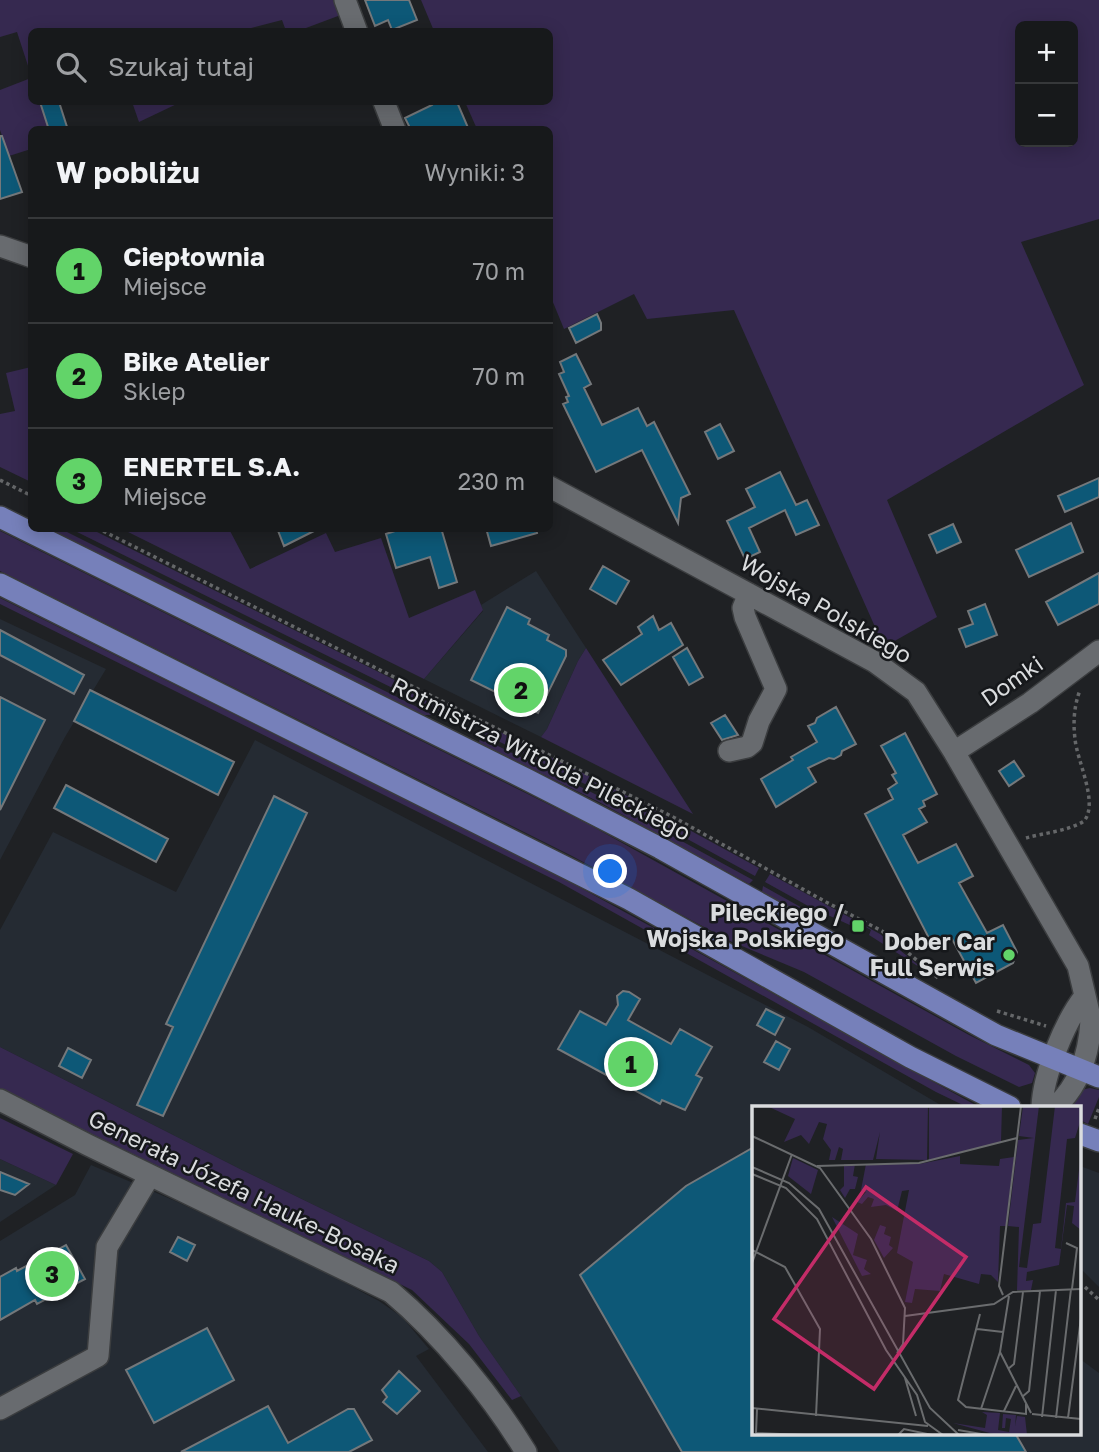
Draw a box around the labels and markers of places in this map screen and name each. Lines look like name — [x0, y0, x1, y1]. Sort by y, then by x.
pin: 2 — [498, 664, 544, 716]
place label: Pileckiego / Wojska Polskiego — [646, 898, 844, 952]
marker: Pileckiego / Wojska Polskiego — [850, 918, 866, 934]
place label: Dober Car Full Serwis — [870, 927, 995, 981]
marker: Dober Car Full Serwis — [1001, 947, 1017, 963]
pin: 1 — [608, 1038, 654, 1090]
pin: 3 — [29, 1248, 75, 1300]

